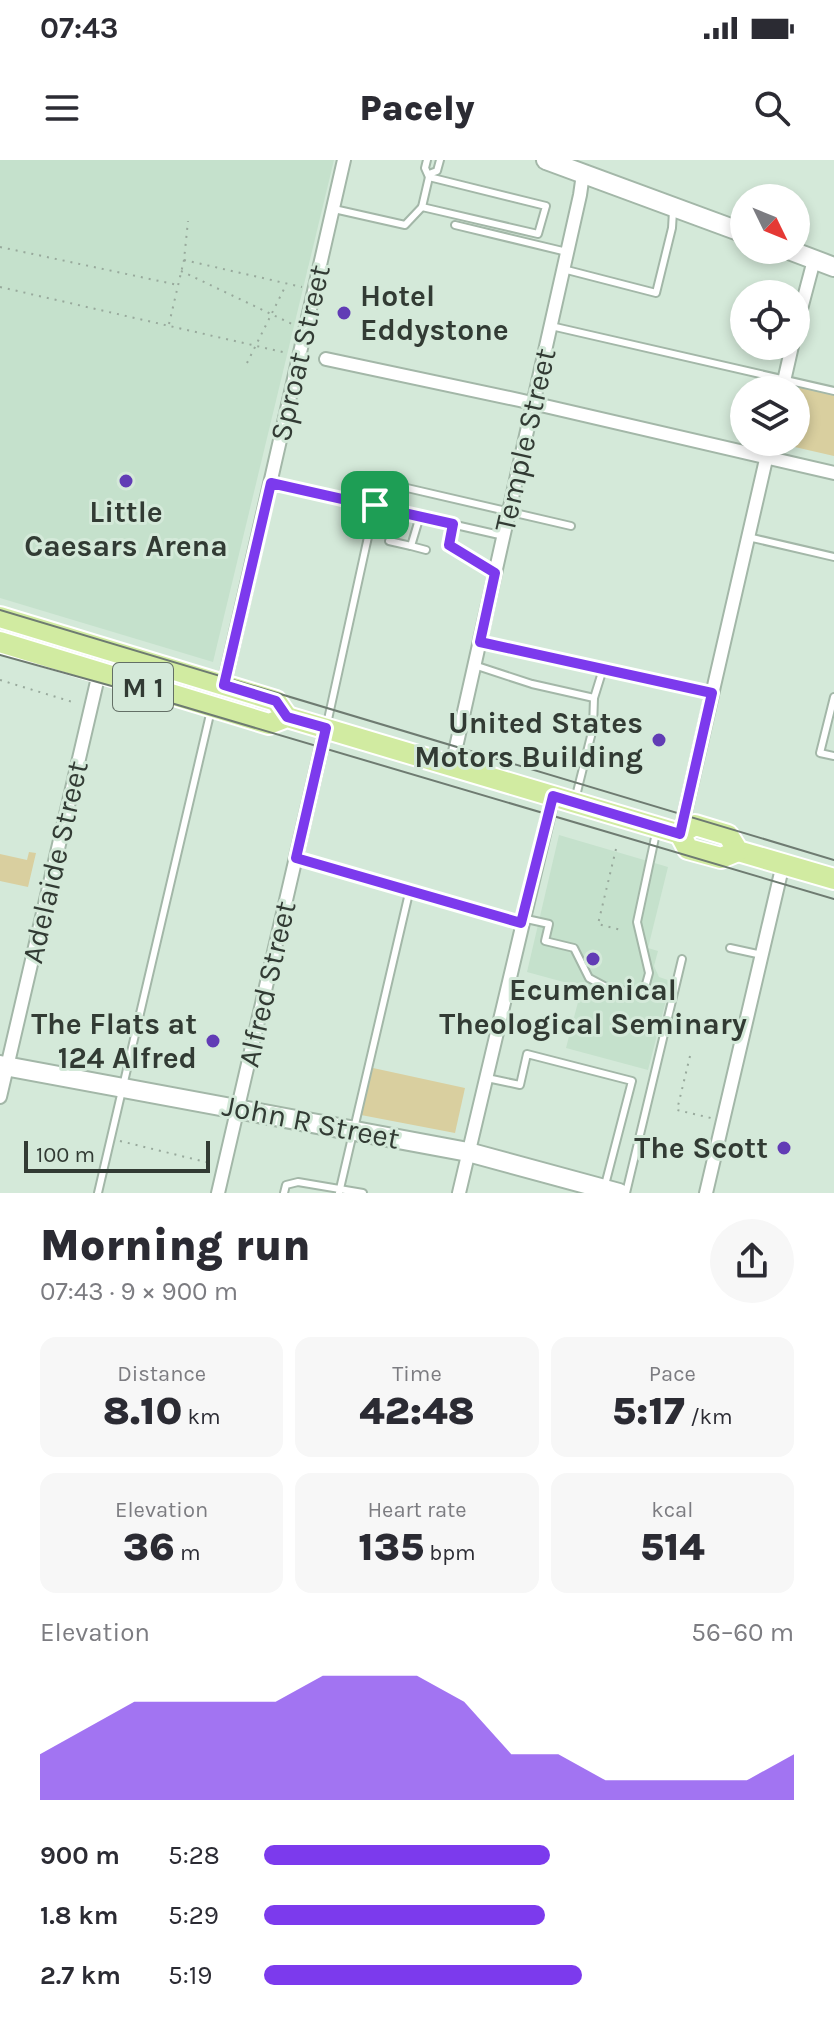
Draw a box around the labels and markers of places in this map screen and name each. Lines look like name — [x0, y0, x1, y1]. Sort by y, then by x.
place label: Hotel Eddystone — [360, 278, 509, 348]
marker: Hotel Eddystone — [335, 304, 353, 322]
pin — [341, 471, 409, 539]
marker: Little Caesars Arena — [117, 472, 135, 490]
place label: Little Caesars Arena — [24, 494, 228, 564]
place label: United States Motors Building — [414, 705, 643, 775]
marker: United States Motors Building — [650, 731, 668, 749]
marker: Ecumenical Theological Seminary — [584, 950, 602, 968]
place label: Ecumenical Theological Seminary — [439, 972, 747, 1042]
place label: The Flats at 124 Alfred — [31, 1006, 197, 1076]
marker: The Flats at 124 Alfred — [204, 1032, 222, 1050]
place label: The Scott — [634, 1130, 768, 1166]
marker: The Scott — [775, 1139, 793, 1157]

